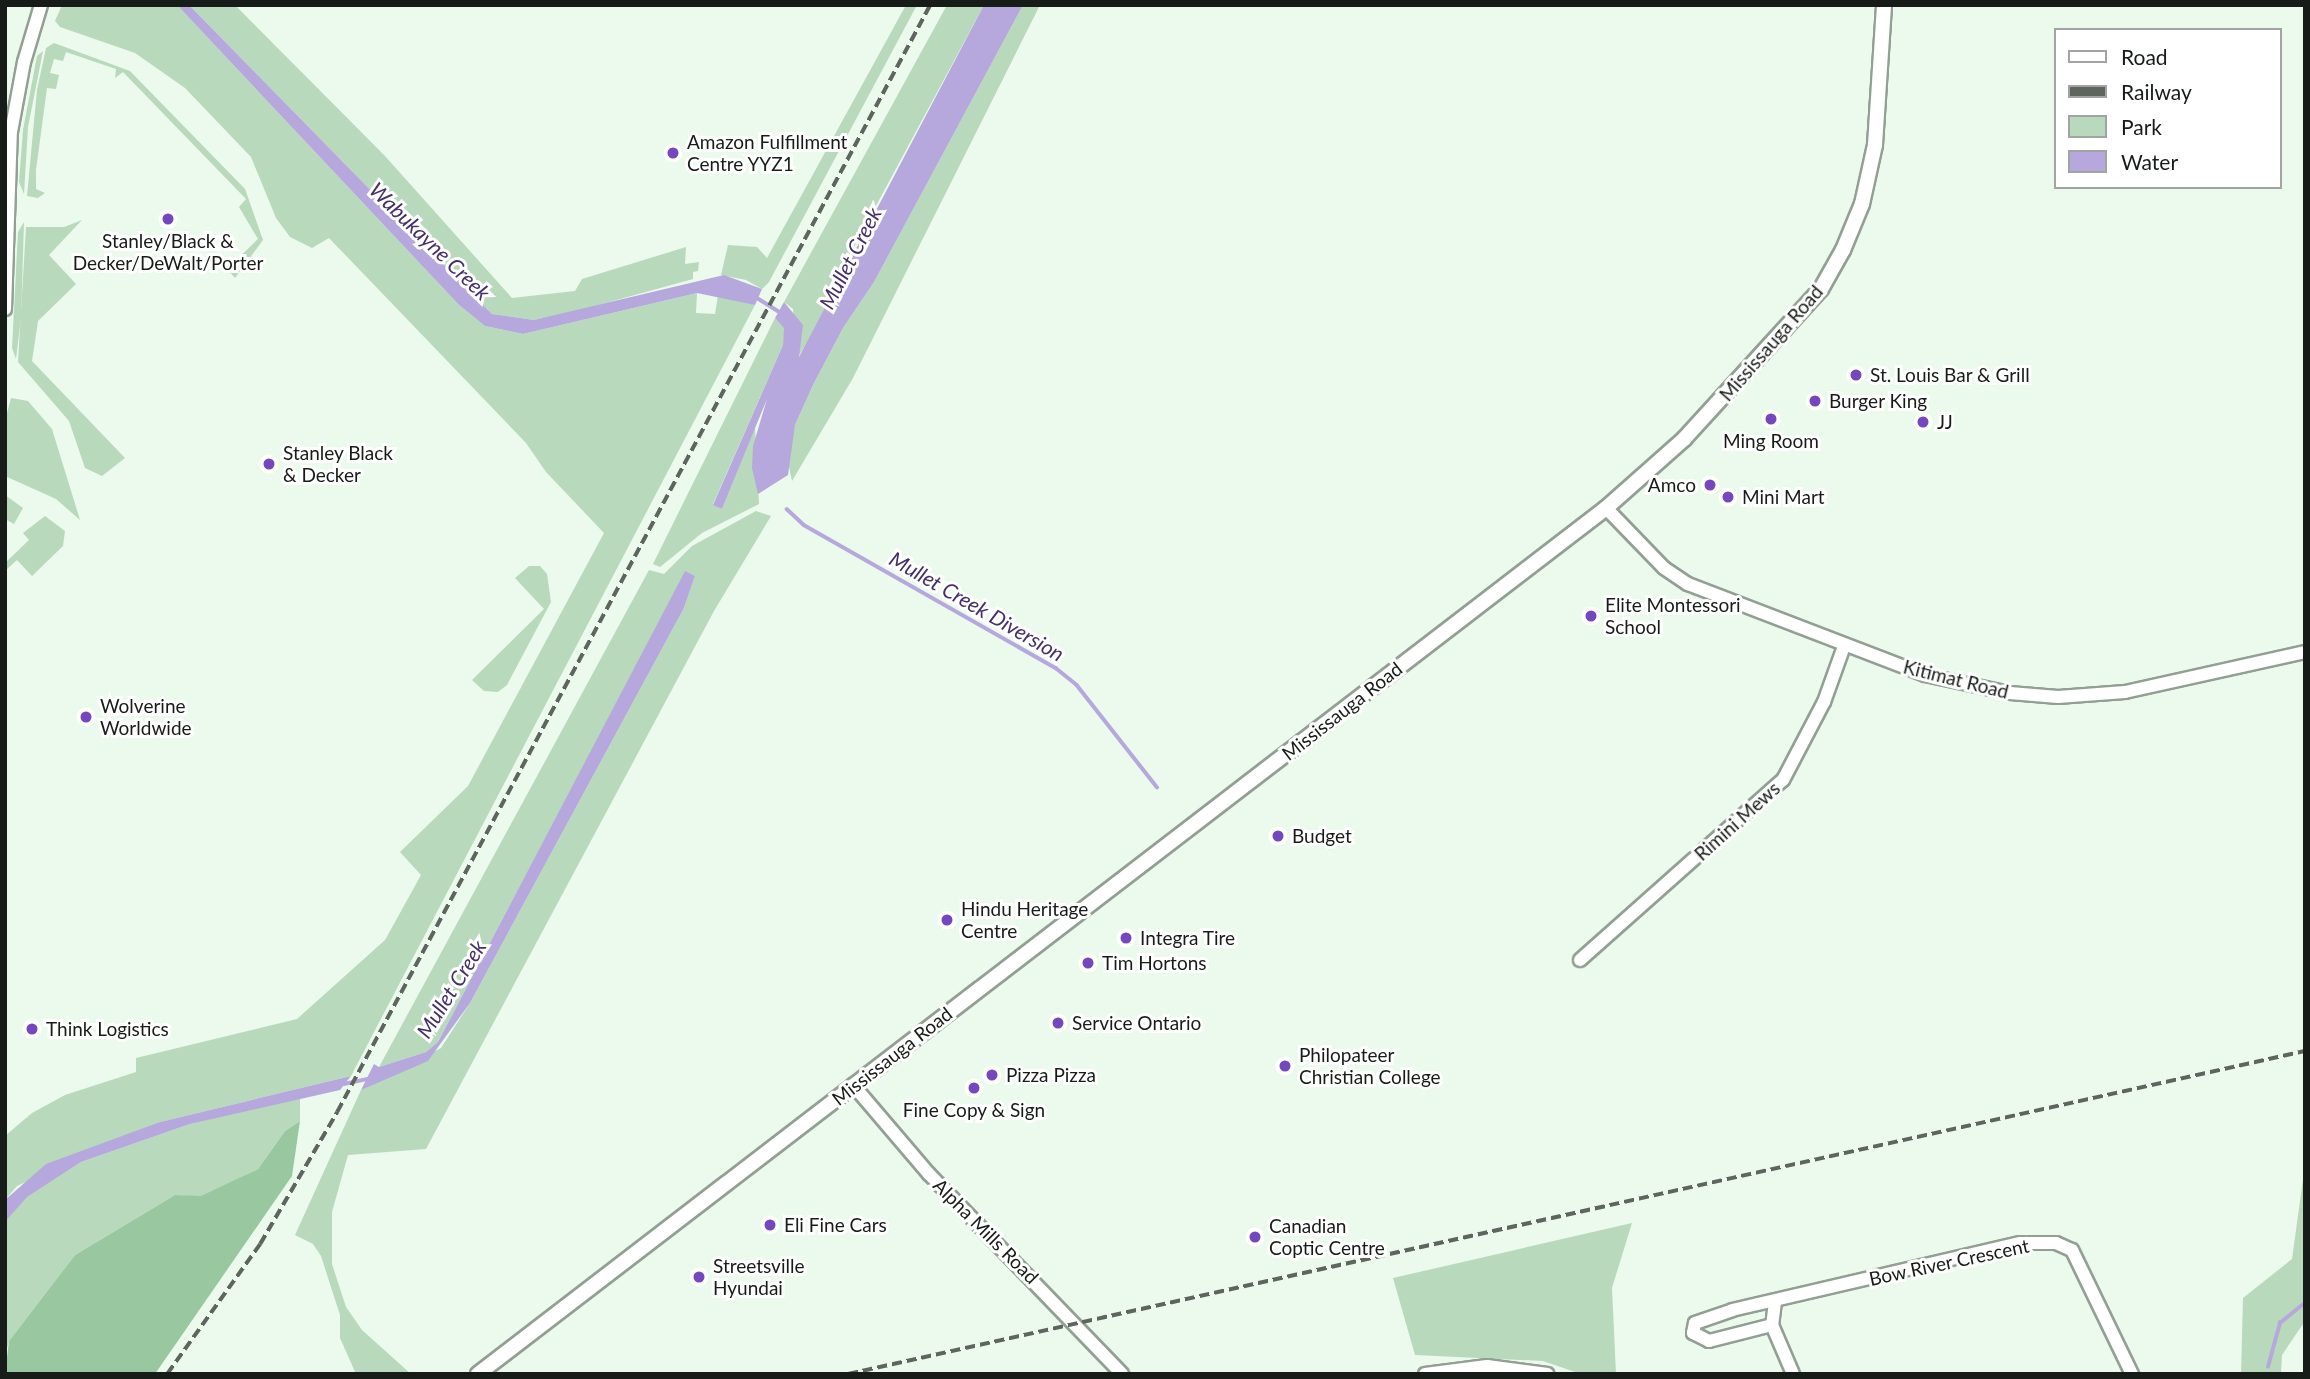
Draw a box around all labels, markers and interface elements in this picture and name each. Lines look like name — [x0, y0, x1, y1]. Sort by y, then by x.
legend — [2054, 28, 2282, 189]
text: Road — [2121, 44, 2168, 69]
text: Railway — [2121, 79, 2192, 104]
text: Park — [2121, 114, 2162, 139]
place label: Amazon Fulfillment Centre YYZ1 — [687, 131, 847, 175]
marker: Amazon Fulfillment Centre YYZ1 — [665, 145, 681, 161]
text: Water — [2121, 149, 2178, 174]
water label: Wabukayne Creek — [364, 177, 496, 305]
water label: Mullet Creek — [814, 203, 886, 313]
marker: Stanley/Black & Decker/DeWalt/Porter — [160, 211, 176, 227]
place label: Stanley/Black & Decker/DeWalt/Porter — [73, 230, 263, 274]
street label: Mississauga Road — [1715, 280, 1827, 406]
place label: St. Louis Bar & Grill — [1870, 364, 2030, 386]
marker: St. Louis Bar & Grill — [1848, 367, 1864, 383]
place label: Burger King — [1829, 390, 1928, 412]
marker: Burger King — [1807, 393, 1823, 409]
marker: Ming Room — [1763, 411, 1779, 427]
place label: JJ — [1937, 411, 1953, 433]
marker: JJ — [1915, 414, 1931, 430]
place label: Ming Room — [1723, 430, 1819, 452]
place label: Stanley Black & Decker — [283, 442, 393, 486]
marker: Stanley Black & Decker — [261, 456, 277, 472]
place label: Amco — [1648, 474, 1696, 496]
marker: Amco — [1702, 477, 1718, 493]
place label: Mini Mart — [1742, 486, 1825, 508]
marker: Mini Mart — [1720, 489, 1736, 505]
water label: Mullet Creek Diversion — [885, 546, 1069, 666]
place label: Elite Montessori School — [1605, 594, 1741, 638]
marker: Elite Montessori School — [1583, 608, 1599, 624]
street label: Kitimat Road — [1901, 655, 2011, 703]
street label: Mississauga Road — [1277, 657, 1407, 765]
place label: Wolverine Worldwide — [100, 695, 192, 739]
marker: Wolverine Worldwide — [78, 709, 94, 725]
street label: Rimini Mews — [1690, 777, 1784, 865]
place label: Budget — [1292, 825, 1352, 847]
marker: Budget — [1270, 828, 1286, 844]
place label: Hindu Heritage Centre — [961, 898, 1088, 942]
marker: Hindu Heritage Centre — [939, 912, 955, 928]
place label: Integra Tire — [1140, 927, 1236, 949]
marker: Integra Tire — [1118, 930, 1134, 946]
water label: Mullet Creek — [411, 935, 491, 1043]
place label: Tim Hortons — [1102, 952, 1206, 974]
marker: Tim Hortons — [1080, 955, 1096, 971]
street label: Mississauga Road — [827, 1002, 957, 1110]
place label: Service Ontario — [1072, 1012, 1201, 1034]
marker: Service Ontario — [1050, 1015, 1066, 1031]
place label: Think Logistics — [46, 1018, 169, 1040]
marker: Think Logistics — [24, 1021, 40, 1037]
place label: Philopateer Christian College — [1299, 1044, 1441, 1088]
marker: Philopateer Christian College — [1277, 1058, 1293, 1074]
place label: Pizza Pizza — [1006, 1064, 1096, 1086]
marker: Pizza Pizza — [984, 1067, 1000, 1083]
marker: Fine Copy & Sign — [966, 1080, 982, 1096]
place label: Fine Copy & Sign — [903, 1099, 1045, 1121]
street label: Alpha Mills Road — [929, 1174, 1043, 1288]
place label: Eli Fine Cars — [784, 1214, 887, 1236]
place label: Canadian Coptic Centre — [1269, 1215, 1385, 1259]
marker: Eli Fine Cars — [762, 1217, 778, 1233]
marker: Canadian Coptic Centre — [1247, 1229, 1263, 1245]
street label: Bow River Crescent — [1866, 1234, 2032, 1290]
place label: Streetsville Hyundai — [713, 1255, 804, 1299]
marker: Streetsville Hyundai — [691, 1269, 707, 1285]

